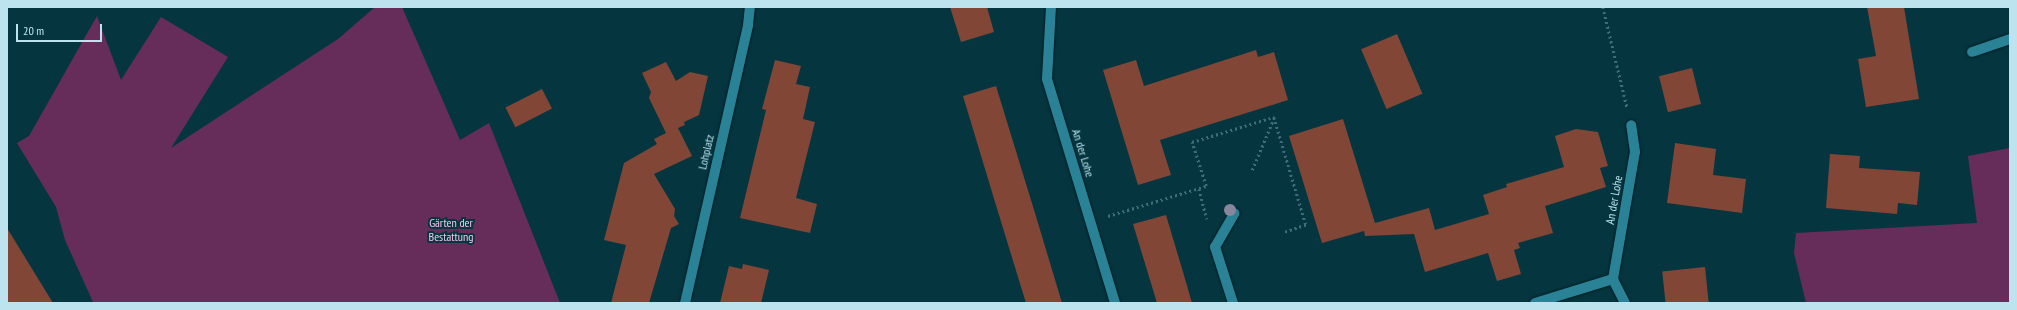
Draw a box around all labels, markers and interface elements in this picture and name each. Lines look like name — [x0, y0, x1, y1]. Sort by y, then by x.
scale bar — [18, 16, 104, 42]
text: 20 m — [23, 23, 44, 38]
street label: An der Lohe — [1069, 127, 1097, 179]
street label: Lohplatz — [695, 133, 717, 171]
street label: An der Lohe — [1603, 174, 1625, 226]
park label: Gärten der Bestattung — [428, 216, 474, 244]

